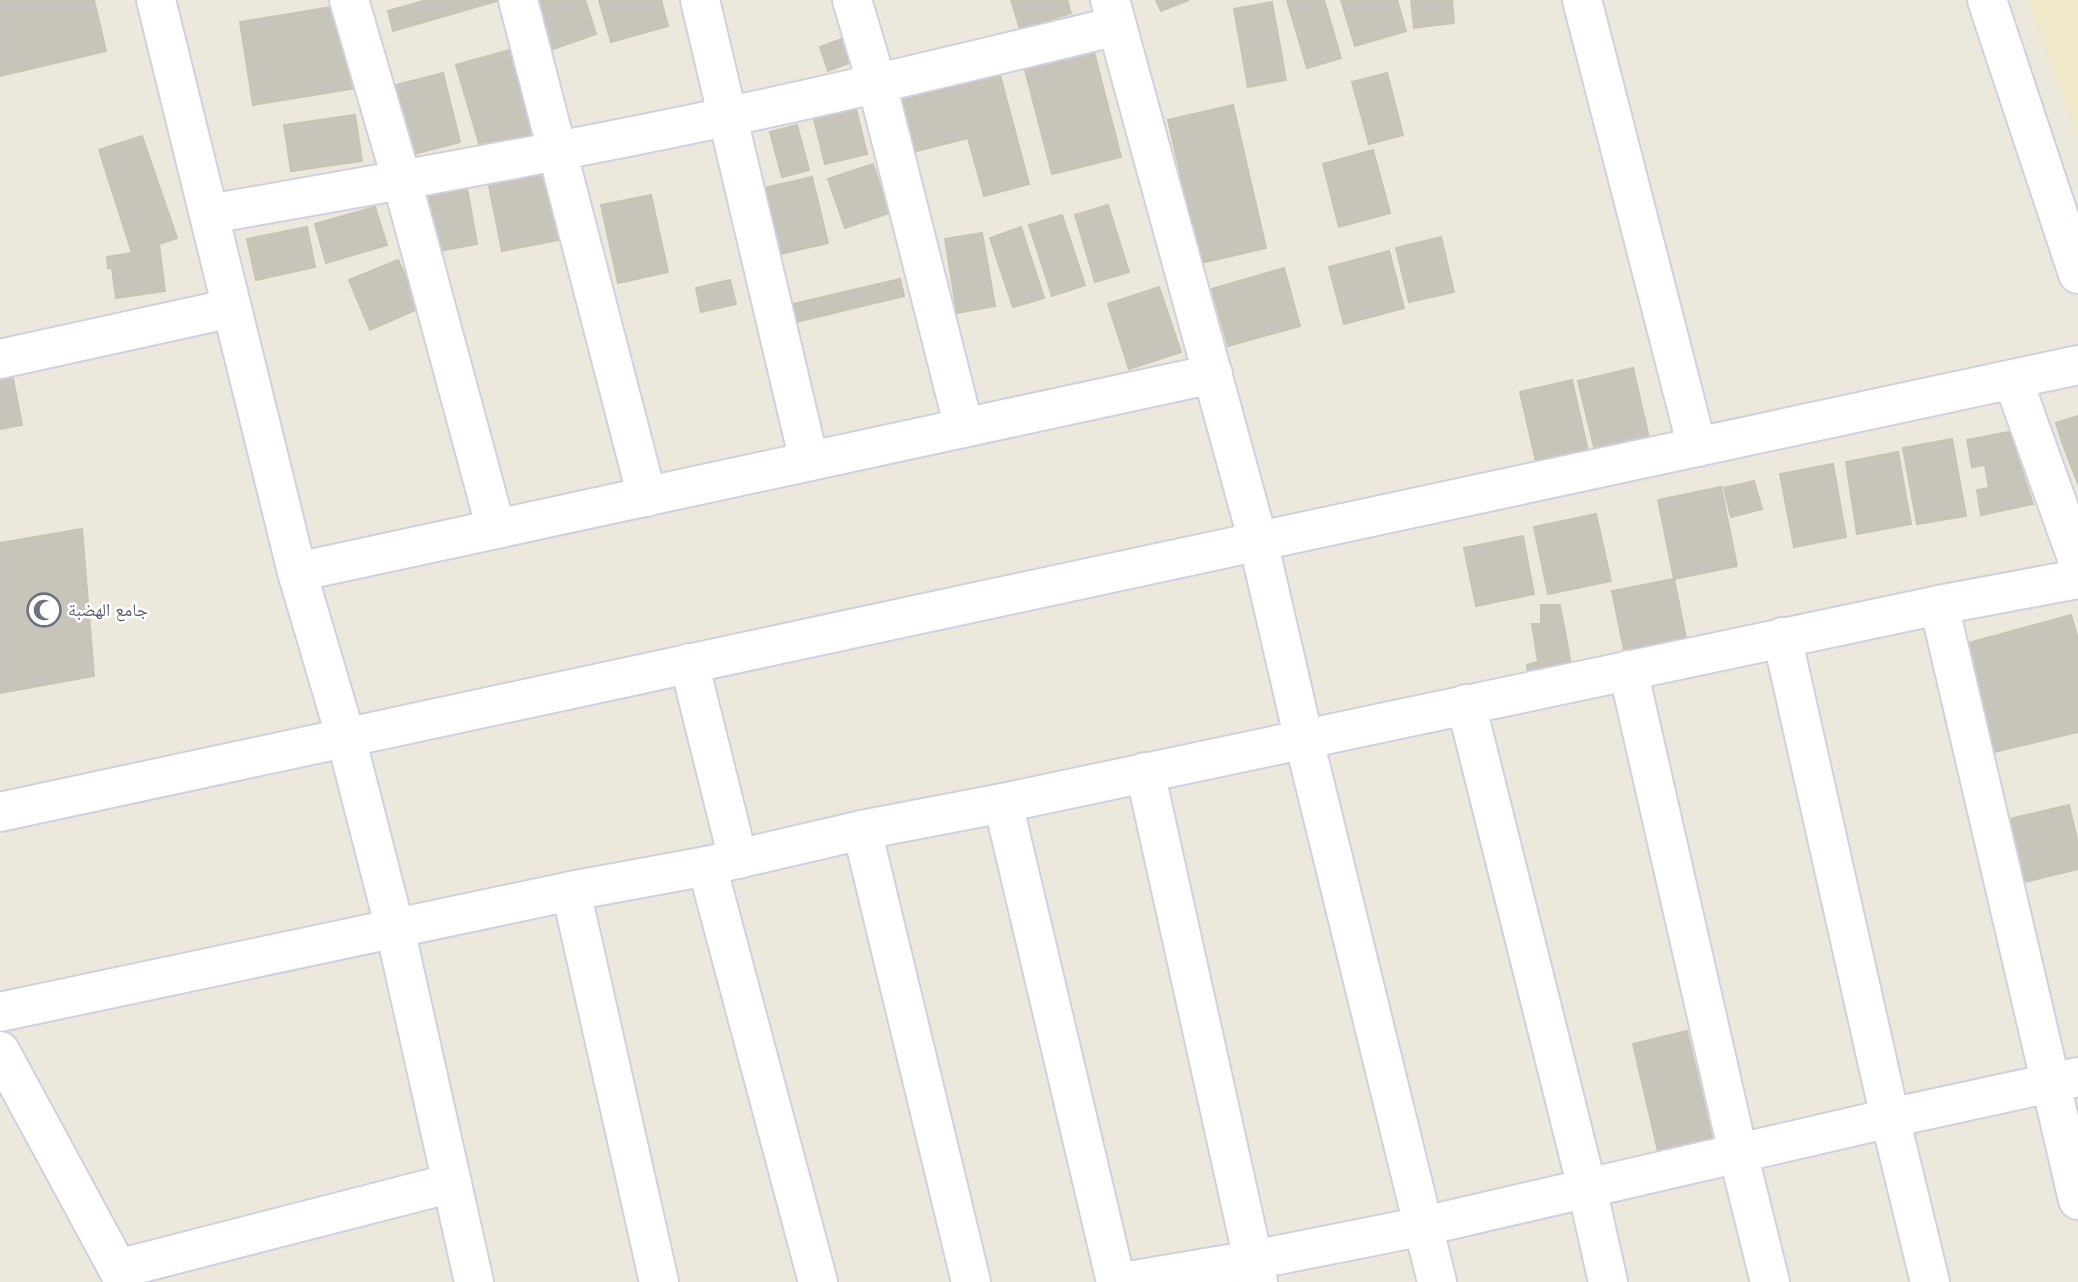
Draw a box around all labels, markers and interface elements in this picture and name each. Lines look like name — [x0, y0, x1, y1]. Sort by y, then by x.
mosque icon: جامع الهضبة — [25, 591, 63, 629]
place label: جامع الهضبة — [68, 600, 148, 622]

